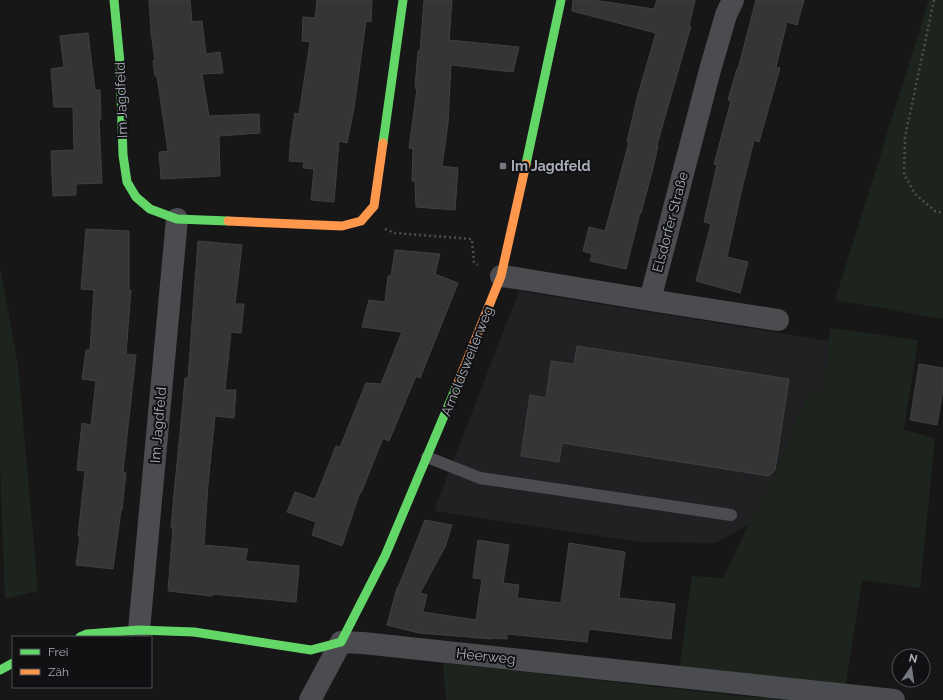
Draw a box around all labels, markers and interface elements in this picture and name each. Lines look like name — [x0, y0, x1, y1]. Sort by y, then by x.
street label: Im Jagdfeld — [112, 62, 130, 138]
place label: Im Jagdfeld — [511, 158, 591, 174]
marker: Im Jagdfeld — [498, 161, 508, 171]
street label: Elsdorfer Straße — [649, 170, 691, 274]
street label: Arnoldsweilerweg — [438, 304, 496, 418]
street label: Im Jagdfeld — [147, 386, 169, 464]
legend — [12, 636, 152, 688]
text: Frei — [48, 645, 68, 659]
street label: Heerweg — [456, 645, 516, 667]
north arrow — [891, 648, 931, 688]
text: N — [908, 651, 919, 666]
text: Zäh — [48, 665, 69, 679]

